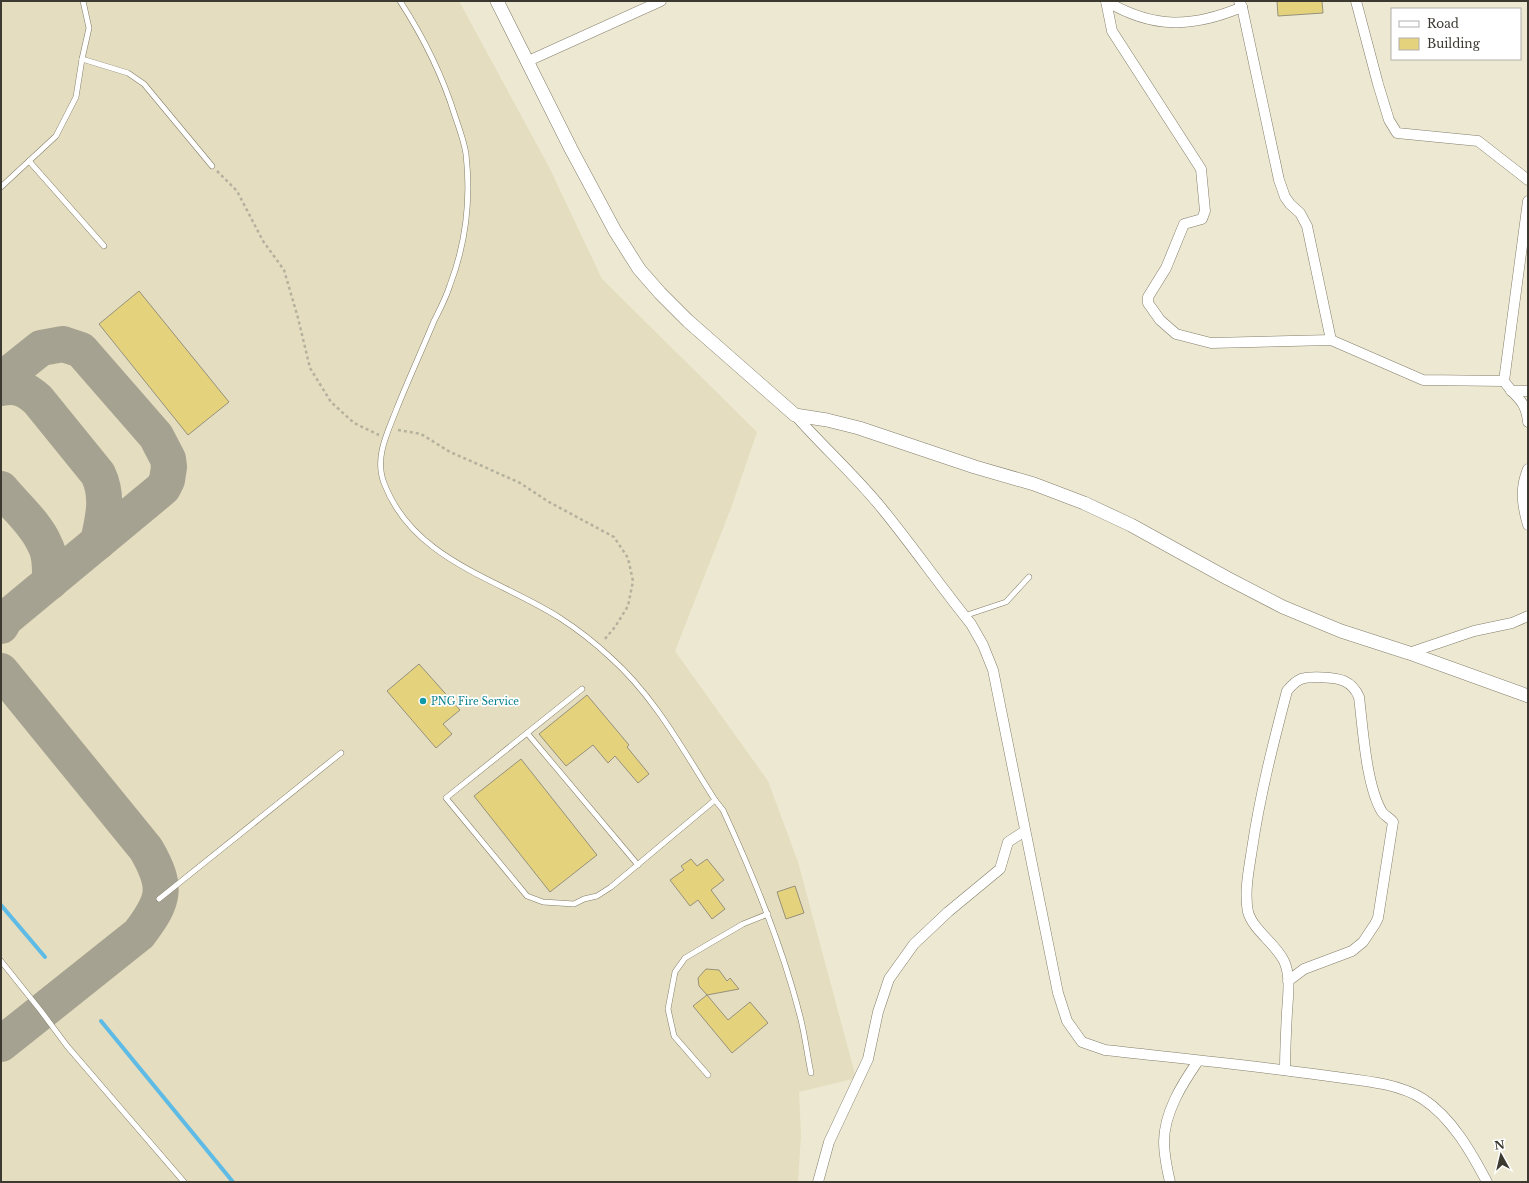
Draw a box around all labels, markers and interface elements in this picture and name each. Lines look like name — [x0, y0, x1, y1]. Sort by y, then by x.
legend — [1391, 8, 1521, 60]
text: Road — [1427, 16, 1459, 31]
text: Building — [1427, 36, 1481, 51]
place label: PNG Fire Service — [431, 695, 519, 708]
marker: PNG Fire Service — [418, 696, 428, 706]
north arrow — [1481, 1135, 1521, 1175]
text: N — [1494, 1137, 1506, 1153]

